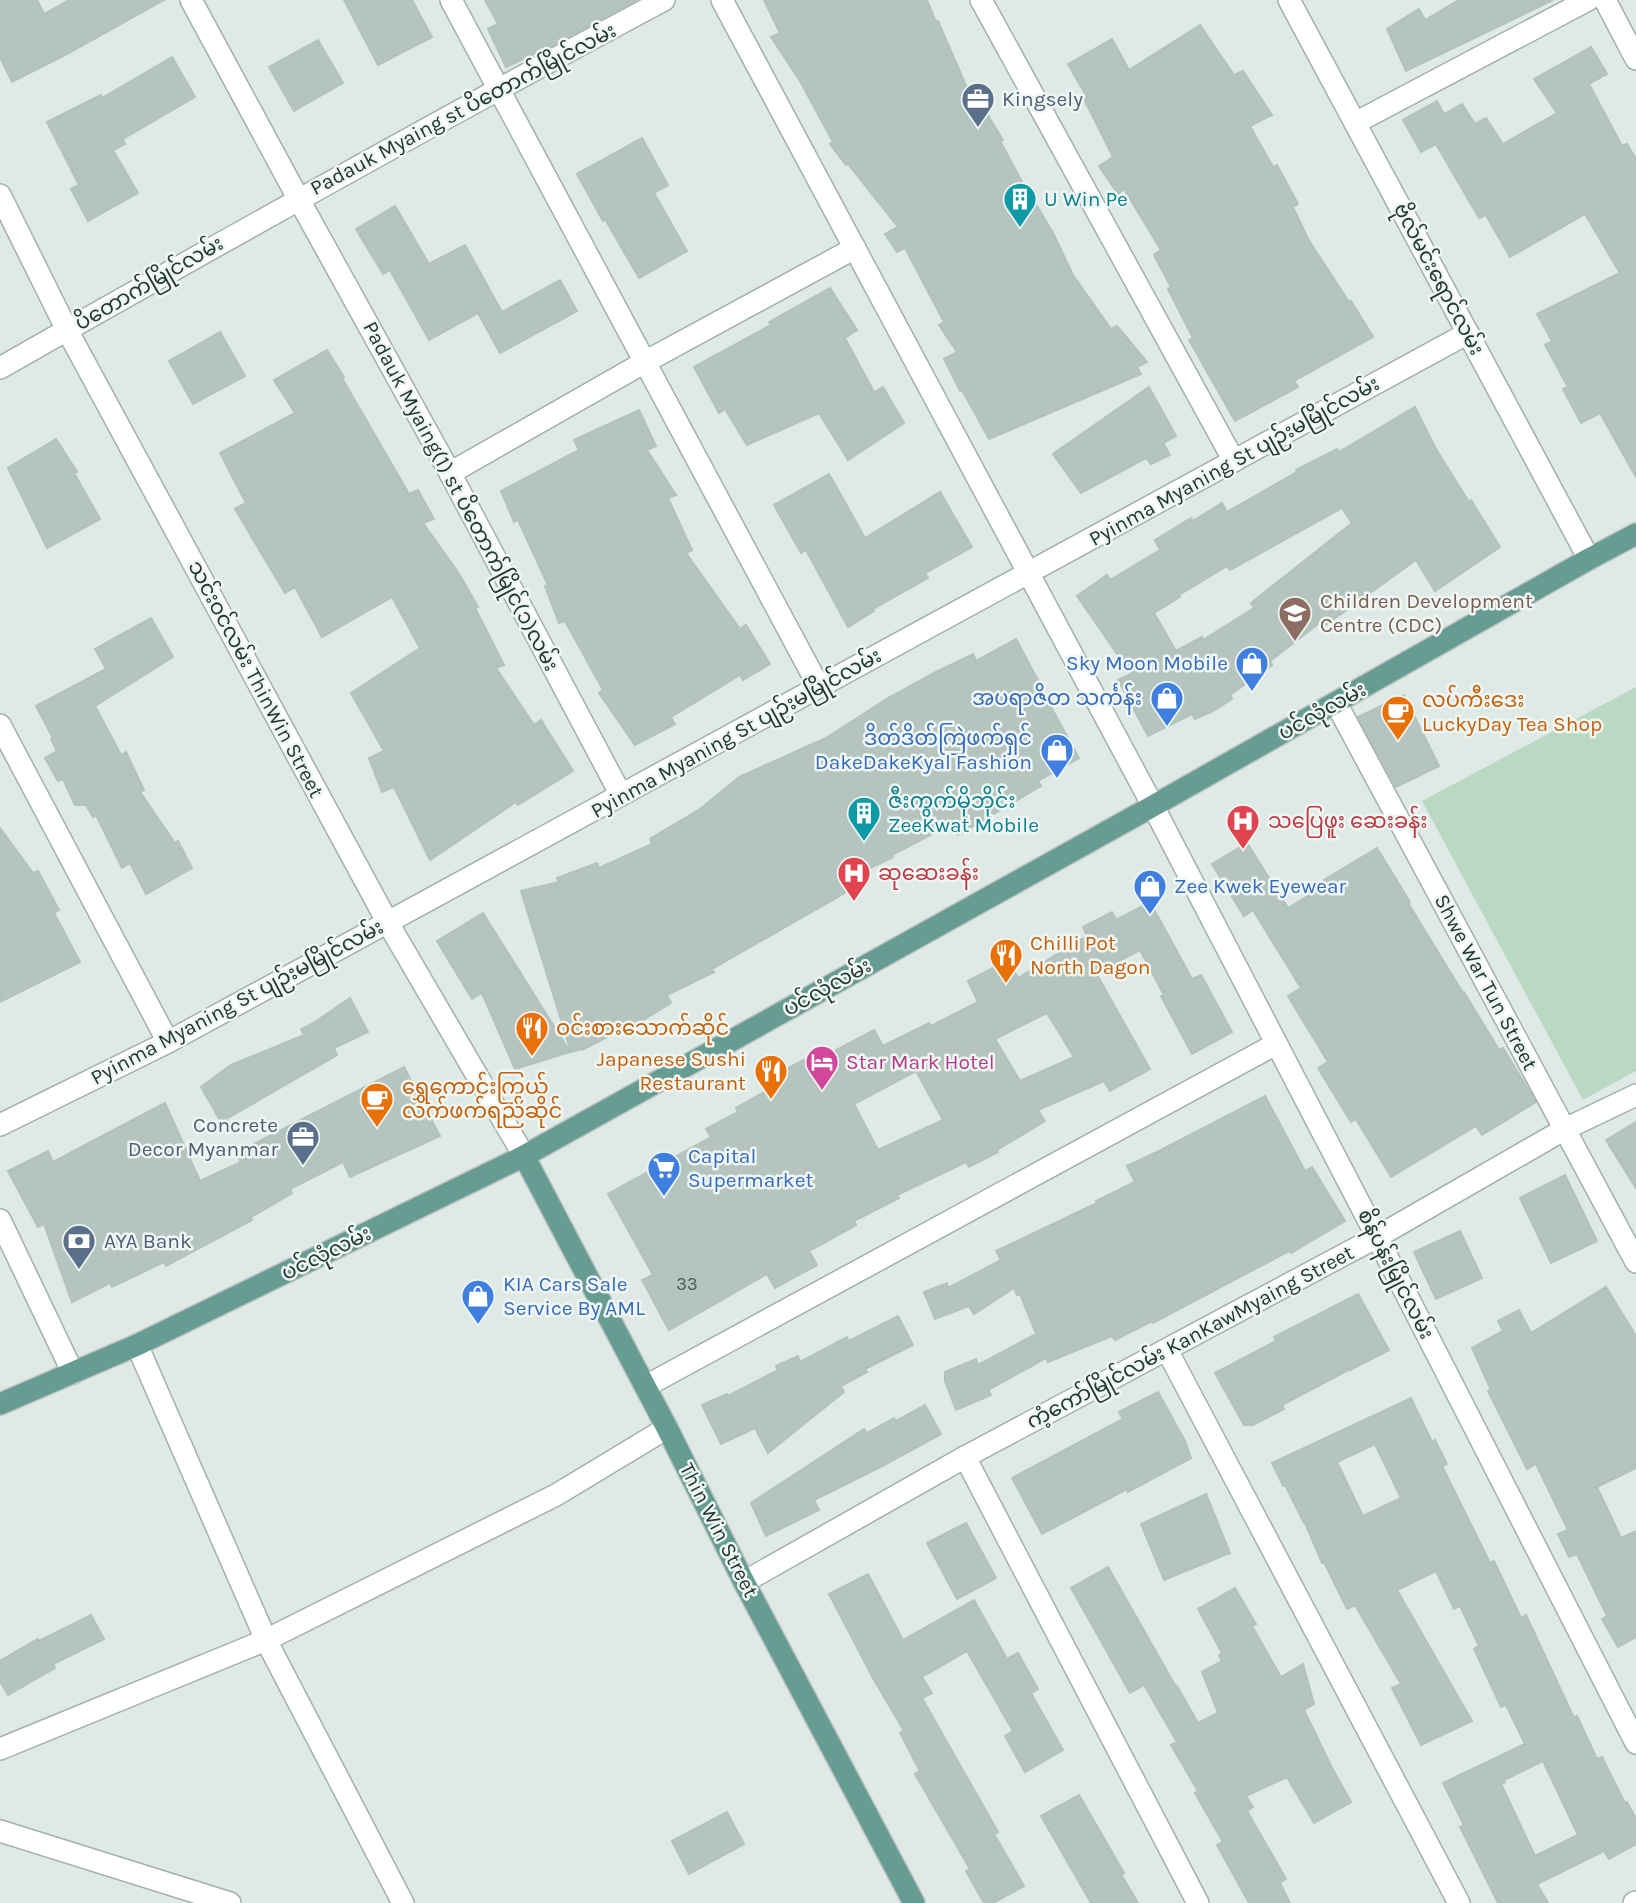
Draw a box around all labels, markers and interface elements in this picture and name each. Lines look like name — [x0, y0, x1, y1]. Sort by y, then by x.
street label: Padauk Myaing st ပိတောက်မြိုင်လမ်း — [304, 14, 622, 204]
office icon: Kingsely — [959, 80, 997, 129]
place label: Kingsely — [1002, 87, 1083, 111]
building icon: U Win Pe — [1001, 180, 1039, 229]
place label: U Win Pe — [1044, 187, 1128, 211]
street label: ဗိုလ်မင်းရောင်လမ်း — [1384, 197, 1493, 361]
street label: ပိတောက်မြိုင်လမ်း — [69, 227, 230, 340]
street label: Padauk Myaing(1) st ပိတောက်မြိုင်(၁)လမ်း — [354, 315, 567, 677]
street label: Pyinma Myaning St ပျဉ်းမမြိုင်လမ်း — [1083, 368, 1386, 556]
street label: သင်းဝင်လမ်း ThinWin Street — [183, 555, 332, 802]
place label: Children Development Centre (CDC) — [1320, 589, 1533, 637]
school or university icon: Children Development Centre (CDC) — [1276, 594, 1314, 643]
street label: Pyinma Myaning St ပျဉ်းမမြိုင်လမ်း — [585, 640, 888, 828]
shop icon: Sky Moon Mobile — [1233, 644, 1271, 693]
place label: Sky Moon Mobile — [1066, 651, 1228, 675]
street label: ပင်လုံလမ်း — [1272, 674, 1372, 749]
shop icon: အပရာဇိတ သင်္ကန်း — [1148, 679, 1186, 728]
place label: အပရာဇိတ သင်္ကန်း — [972, 682, 1142, 715]
place label: လပ်ကီးဒေး LuckyDay Tea Shop — [1422, 684, 1602, 736]
cafe icon: လပ်ကီးဒေး LuckyDay Tea Shop — [1379, 693, 1417, 742]
place label: ဒိတ်ဒိတ်ကြဲဖက်ရှင် DakeDakeKyal Fashion — [815, 722, 1032, 774]
shop icon: ဒိတ်ဒိတ်ကြဲဖက်ရှင် DakeDakeKyal Fashion — [1038, 731, 1076, 780]
place label: ဇီးကွက်မိုဘိုင်း ZeeKwat Mobile — [888, 785, 1039, 837]
building icon: ဇီးကွက်မိုဘိုင်း ZeeKwat Mobile — [845, 794, 883, 843]
hospital icon: သပြေဖူး ဆေးခန်း — [1224, 802, 1262, 851]
place label: သပြေဖူး ဆေးခန်း — [1268, 805, 1427, 838]
hospital icon: ဆုဆေးခန်း — [835, 854, 873, 903]
place label: ဆုဆေးခန်း — [878, 857, 979, 890]
shop icon: Zee Kwek Eyewear — [1131, 867, 1169, 916]
place label: Zee Kwek Eyewear — [1174, 874, 1346, 898]
street label: Shwe War Tun Street — [1429, 890, 1543, 1074]
street label: Pyinma Myaning St ပျဉ်းမမြိုင်လမ်း — [85, 911, 390, 1095]
place label: Chilli Pot North Dagon — [1030, 931, 1150, 979]
restaurant icon: Chilli Pot North Dagon — [987, 936, 1025, 985]
street label: ပင်လုံလမ်း — [777, 950, 877, 1025]
restaurant icon: ဝင်းစားသောက်ဆိုင် — [513, 1009, 551, 1058]
place label: ဝင်းစားသောက်ဆိုင် — [556, 1012, 729, 1045]
hotel icon: Star Mark Hotel — [803, 1043, 841, 1092]
place label: Japanese Sushi Restaurant — [596, 1047, 746, 1095]
place label: Star Mark Hotel — [846, 1050, 995, 1074]
restaurant icon: Japanese Sushi Restaurant — [752, 1052, 790, 1101]
place label: ရွှေကောင်းကြွယ် လက်ဖက်ရည်ဆိုင် — [402, 1071, 562, 1128]
cafe icon: ရွှေကောင်းကြွယ် လက်ဖက်ရည်ဆိုင် — [358, 1080, 396, 1129]
place label: Concrete Decor Myanmar — [128, 1113, 278, 1161]
office icon: Concrete Decor Myanmar — [284, 1118, 322, 1167]
place label: Capital Supermarket — [688, 1144, 813, 1192]
supermarket icon: Capital Supermarket — [645, 1149, 683, 1198]
street label: စိန်ပန်းမြိုင်လမ်း — [1348, 1203, 1443, 1345]
street label: ပင်လုံလမ်း — [276, 1217, 377, 1289]
bank icon: AYA Bank — [60, 1222, 98, 1271]
place label: AYA Bank — [104, 1229, 192, 1253]
street label: ကံ့ကော်မြိုင်လမ်း KanKawMyaing Street — [1020, 1237, 1360, 1438]
place label: KIA Cars Sale Service By AML — [503, 1272, 645, 1320]
house number: 33 — [676, 1273, 698, 1295]
shop icon: KIA Cars Sale Service By AML — [459, 1277, 497, 1326]
street label: Thin Win Street — [675, 1459, 763, 1601]

